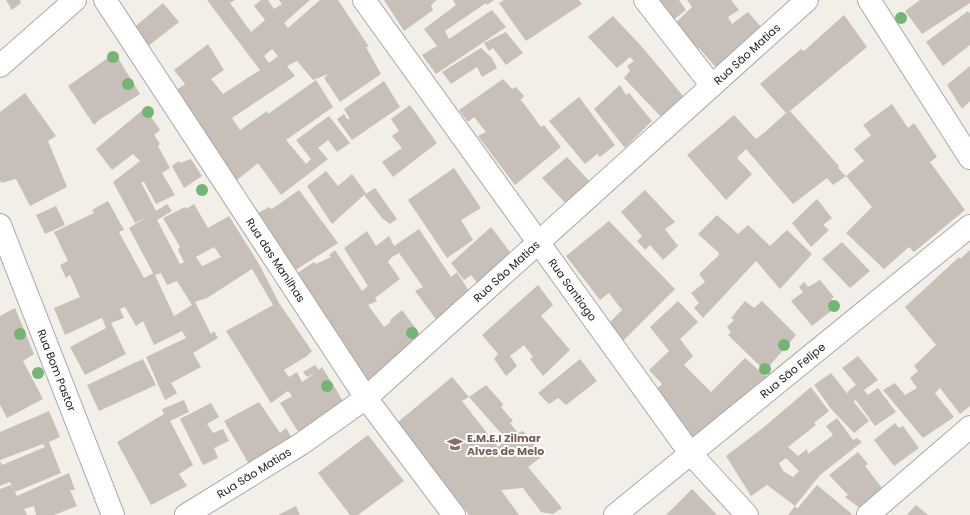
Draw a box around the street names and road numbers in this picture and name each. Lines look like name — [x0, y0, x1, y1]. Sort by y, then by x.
street label: Rua São Matias — [710, 20, 784, 89]
street label: Rua das Manilhas — [242, 215, 309, 305]
street label: Rua São Matias — [470, 237, 544, 306]
street label: Rua Santiago — [545, 255, 601, 324]
street label: Rua Bom Pastor — [33, 327, 80, 414]
street label: Rua São Felipe — [756, 339, 829, 402]
street label: Rua São Matias — [214, 444, 295, 502]

